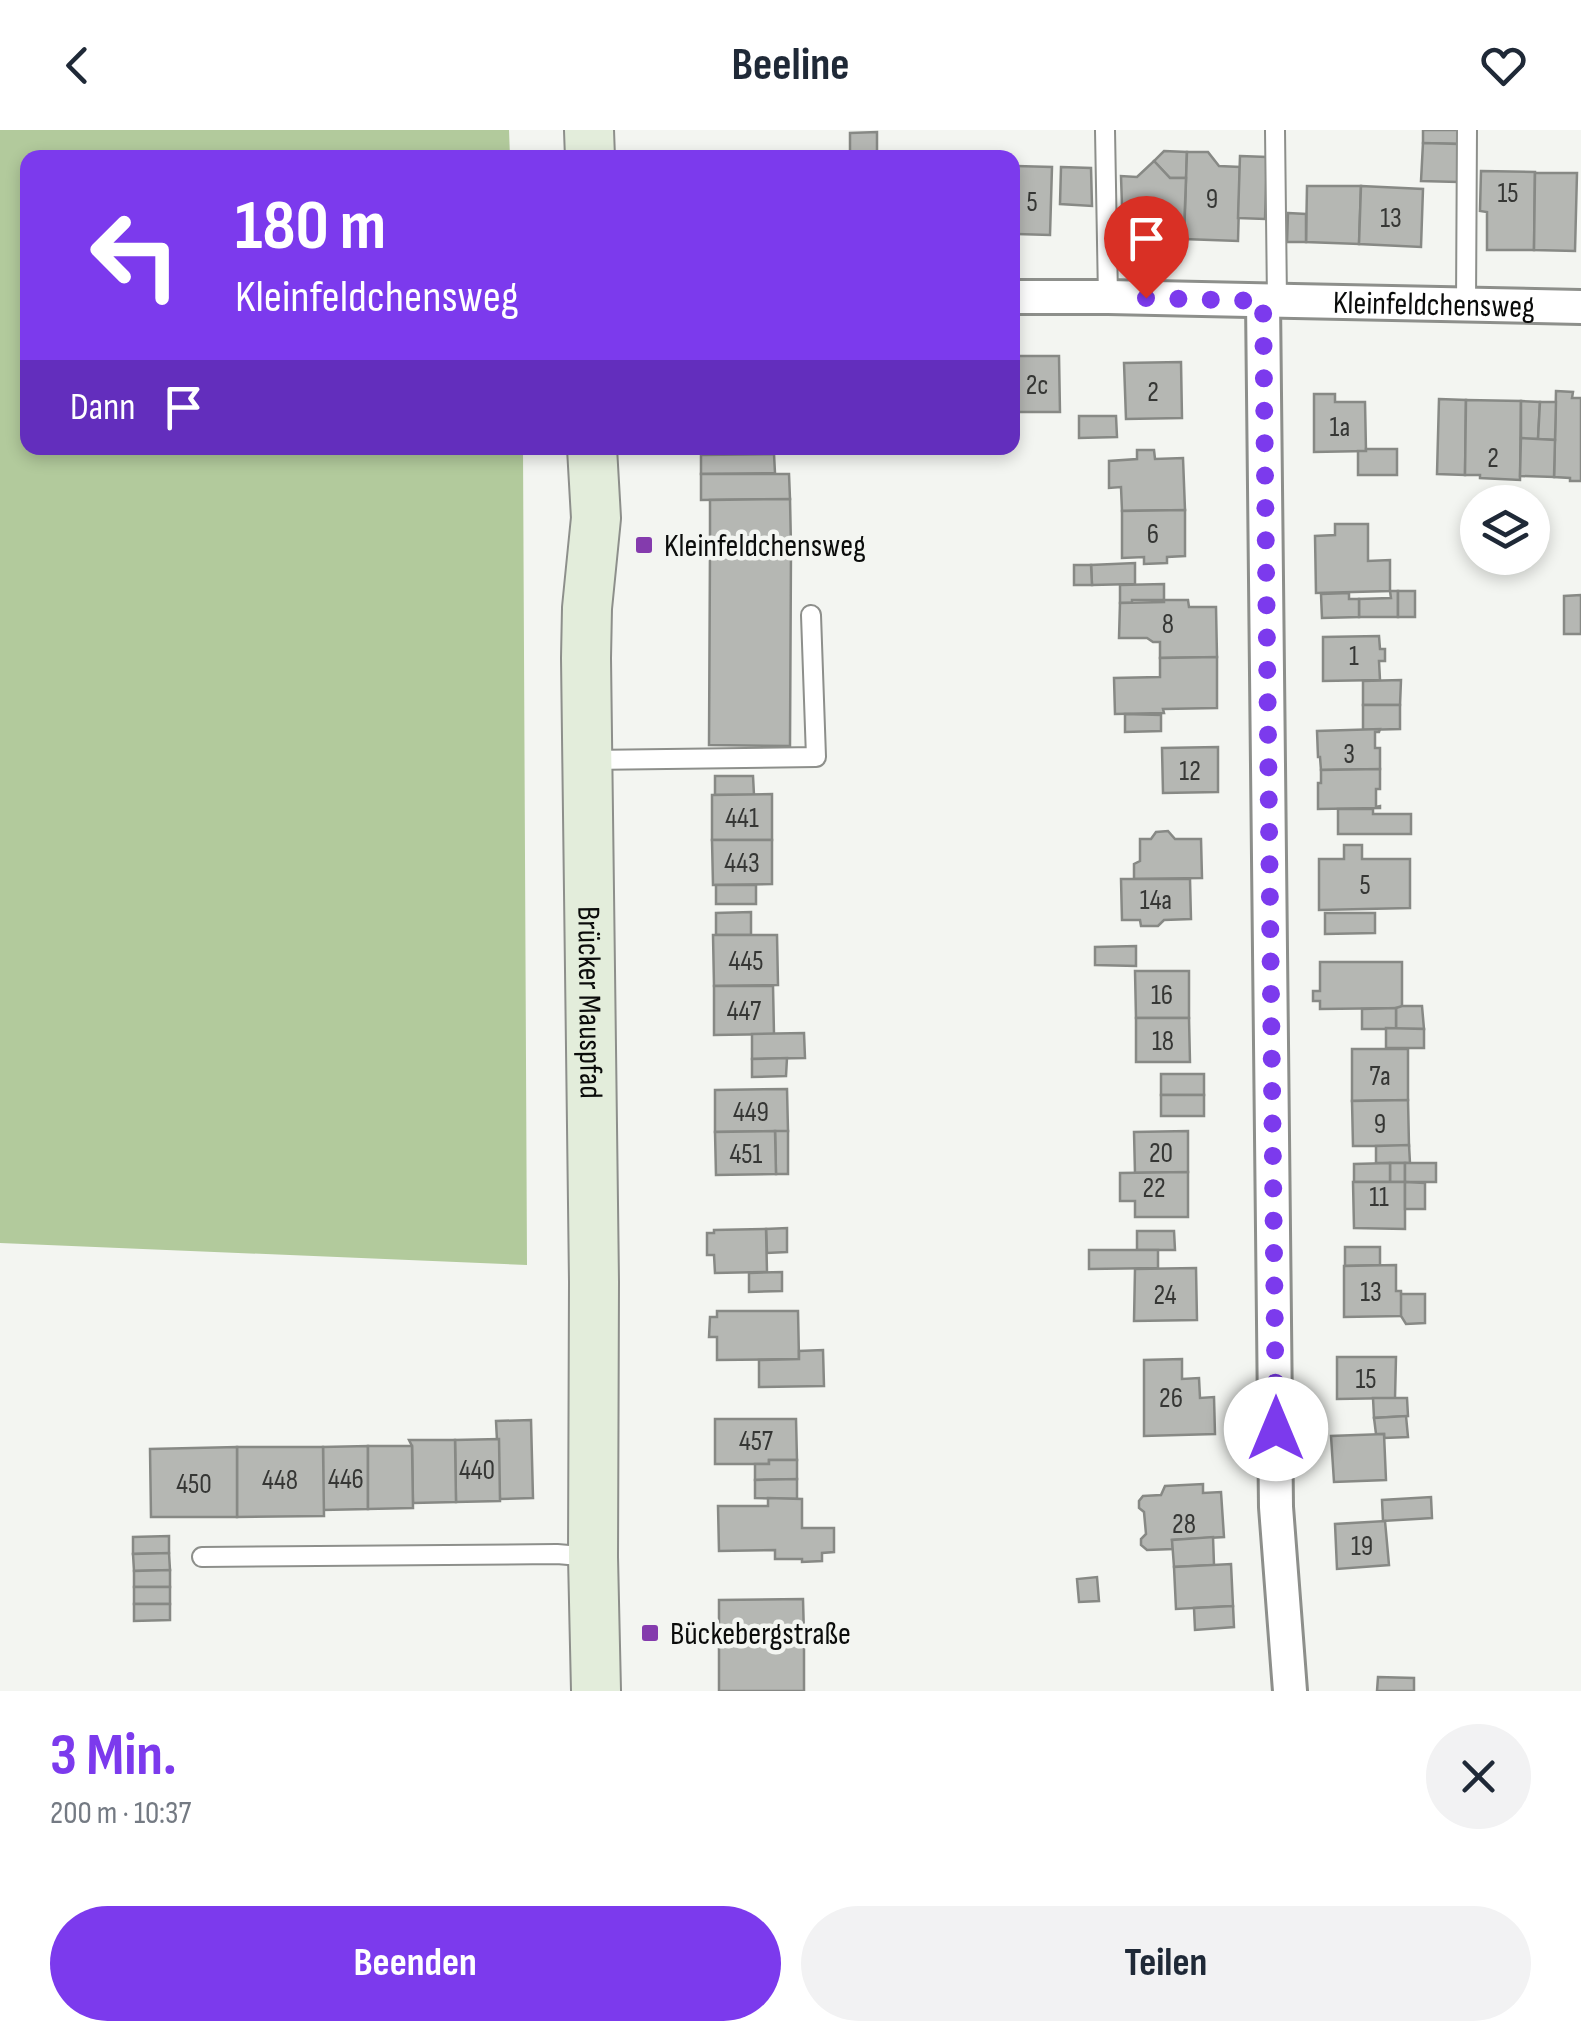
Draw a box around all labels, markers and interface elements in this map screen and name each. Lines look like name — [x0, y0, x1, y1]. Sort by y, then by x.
icon: back — [50, 38, 105, 93]
text: Beeline — [732, 38, 849, 93]
icon: heart — [1476, 38, 1531, 93]
house number: 15 — [1497, 177, 1519, 210]
house number: 9 — [1206, 183, 1218, 216]
text: 180 m — [235, 185, 386, 269]
house number: 5 — [1026, 186, 1038, 219]
icon: left — [70, 190, 200, 320]
pin — [1104, 196, 1189, 299]
house number: 13 — [1380, 202, 1402, 235]
icon: arrive — [1119, 211, 1174, 266]
text: Kleinfeldchensweg — [235, 270, 519, 325]
street label: Kleinfeldchensweg — [1333, 284, 1535, 327]
house number: 2c — [1026, 369, 1048, 402]
house number: 2 — [1147, 376, 1159, 409]
icon: arrive — [156, 380, 211, 435]
text: Dann — [70, 385, 136, 430]
house number: 1a — [1330, 411, 1350, 444]
house number: 2 — [1487, 442, 1499, 475]
map controls — [1460, 485, 1550, 575]
button: layers — [1460, 485, 1550, 575]
house number: 6 — [1147, 518, 1159, 551]
place label: Kleinfeldchensweg — [664, 527, 866, 566]
marker: Kleinfeldchensweg — [633, 534, 655, 556]
house number: 8 — [1162, 608, 1174, 641]
house number: 1 — [1349, 640, 1359, 673]
house number: 3 — [1343, 738, 1355, 771]
house number: 12 — [1179, 755, 1201, 788]
house number: 441 — [725, 802, 759, 835]
house number: 443 — [724, 847, 760, 880]
house number: 5 — [1359, 869, 1371, 902]
house number: 14a — [1140, 884, 1172, 917]
street label: Brücker Mauspfad — [568, 906, 610, 1099]
house number: 445 — [729, 945, 763, 978]
house number: 16 — [1151, 979, 1173, 1012]
house number: 447 — [727, 995, 761, 1028]
house number: 18 — [1152, 1025, 1174, 1058]
house number: 7a — [1369, 1060, 1391, 1093]
house number: 449 — [733, 1096, 769, 1129]
house number: 9 — [1374, 1108, 1386, 1141]
house number: 20 — [1149, 1137, 1173, 1170]
house number: 451 — [730, 1138, 763, 1171]
house number: 22 — [1142, 1172, 1166, 1205]
house number: 11 — [1369, 1181, 1389, 1214]
house number: 13 — [1360, 1276, 1382, 1309]
house number: 24 — [1153, 1279, 1177, 1312]
house number: 15 — [1355, 1363, 1377, 1396]
position arrow — [1224, 1377, 1328, 1481]
house number: 26 — [1159, 1382, 1183, 1415]
house number: 457 — [739, 1425, 773, 1458]
house number: 440 — [459, 1454, 495, 1487]
house number: 446 — [328, 1463, 364, 1496]
house number: 448 — [262, 1464, 298, 1497]
house number: 450 — [176, 1468, 212, 1501]
house number: 28 — [1172, 1508, 1196, 1541]
house number: 19 — [1351, 1530, 1373, 1563]
place label: Bückebergstraße — [670, 1615, 851, 1654]
marker: Bückebergstraße — [639, 1622, 661, 1644]
text: 3 Min. — [50, 1720, 177, 1792]
button: close — [1426, 1724, 1531, 1829]
text: 200 m · 10:37 — [50, 1794, 191, 1833]
button: Beenden — [50, 1906, 781, 2021]
button: Teilen — [801, 1906, 1531, 2021]

